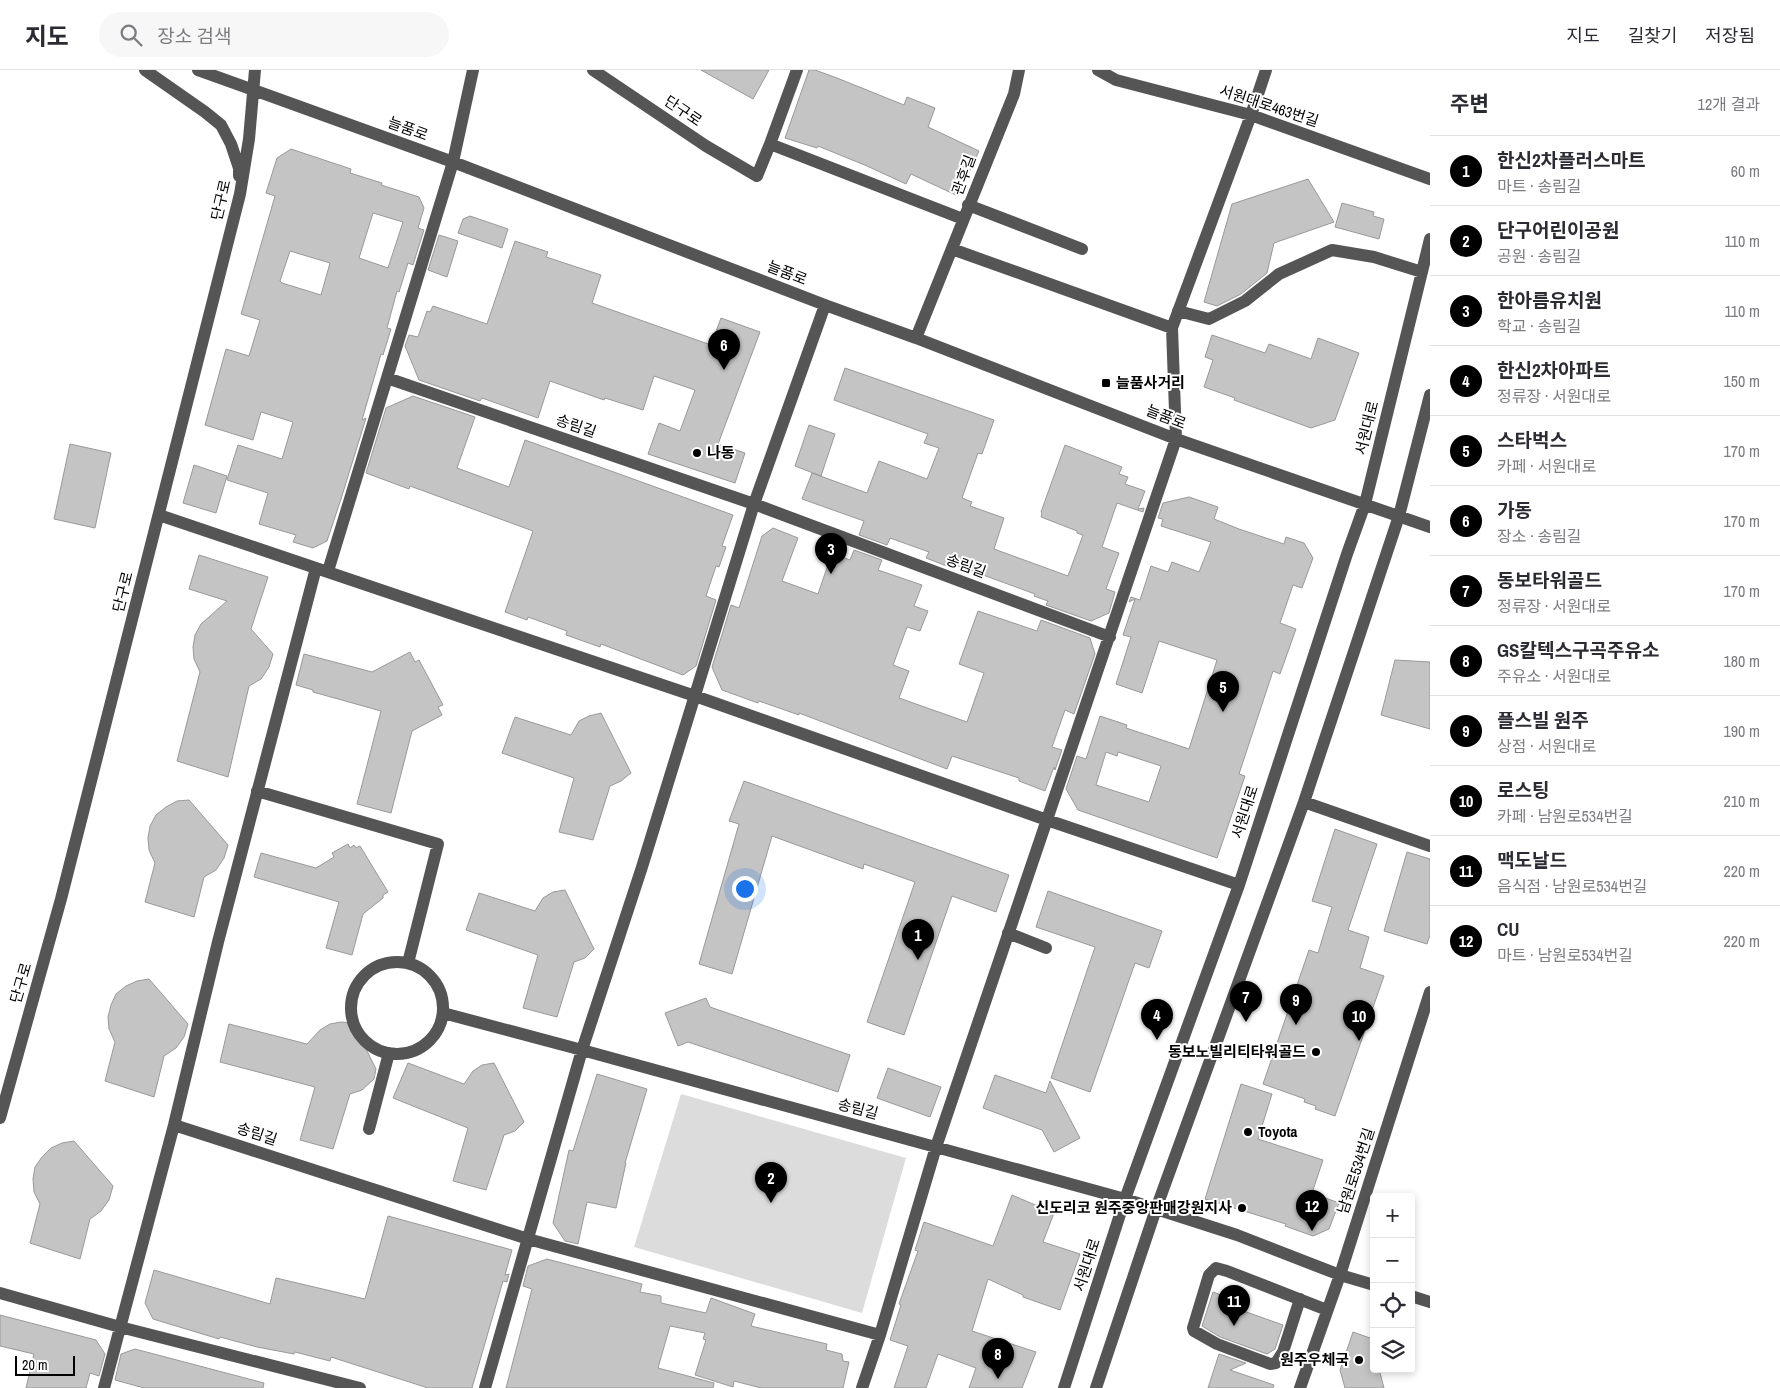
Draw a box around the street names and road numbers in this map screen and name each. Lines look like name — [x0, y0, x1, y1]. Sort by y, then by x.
street label: 서원대로463번길 — [1217, 80, 1322, 131]
street label: 단구로 — [660, 90, 706, 131]
street label: 늘품로 — [385, 112, 431, 145]
street label: 관후길 — [947, 152, 980, 198]
street label: 단구로 — [206, 177, 235, 222]
street label: 늘품로 — [764, 255, 810, 290]
street label: 늘품로 — [1143, 399, 1189, 434]
street label: 서원대로 — [1350, 399, 1383, 457]
street label: 송림길 — [553, 409, 599, 442]
street label: 송림길 — [943, 549, 989, 582]
street label: 단구로 — [107, 569, 138, 615]
street label: 서원대로 — [1226, 782, 1263, 841]
street label: 단구로 — [5, 960, 36, 1006]
street label: 송림길 — [835, 1093, 881, 1124]
street label: 송림길 — [234, 1117, 280, 1150]
street label: 남원로534번길 — [1332, 1125, 1379, 1217]
street label: 서원대로 — [1068, 1235, 1105, 1294]

